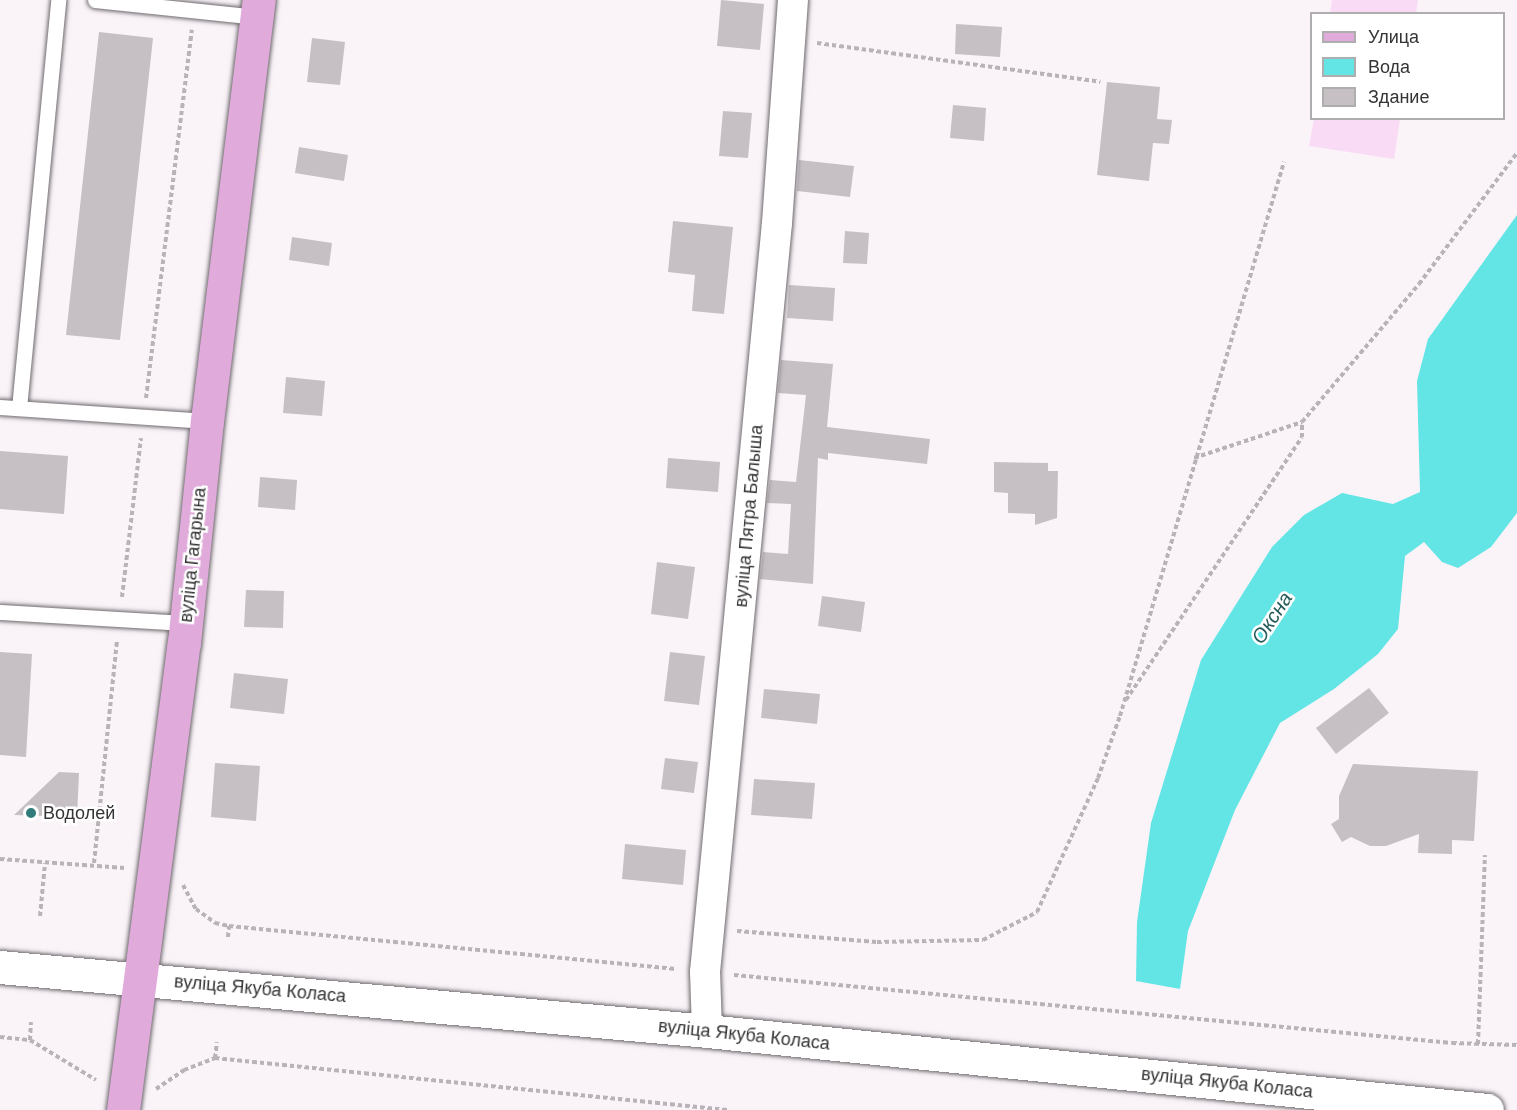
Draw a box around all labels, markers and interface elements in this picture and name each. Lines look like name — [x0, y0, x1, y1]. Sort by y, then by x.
legend — [1310, 12, 1505, 120]
text: Улица — [1368, 27, 1419, 47]
text: Вода — [1368, 57, 1410, 77]
text: Здание — [1368, 87, 1429, 107]
street label: вуліца Пятра Балыша — [730, 424, 768, 608]
street label: вуліца Гагарына — [175, 487, 211, 623]
water label: Оксна — [1246, 588, 1298, 648]
place label: Водолей — [43, 802, 115, 824]
marker: Водолей — [24, 806, 38, 820]
street label: вуліца Якуба Коласа — [173, 971, 347, 1007]
street label: вуліца Якуба Коласа — [657, 1015, 831, 1055]
street label: вуліца Якуба Коласа — [1140, 1063, 1314, 1103]

